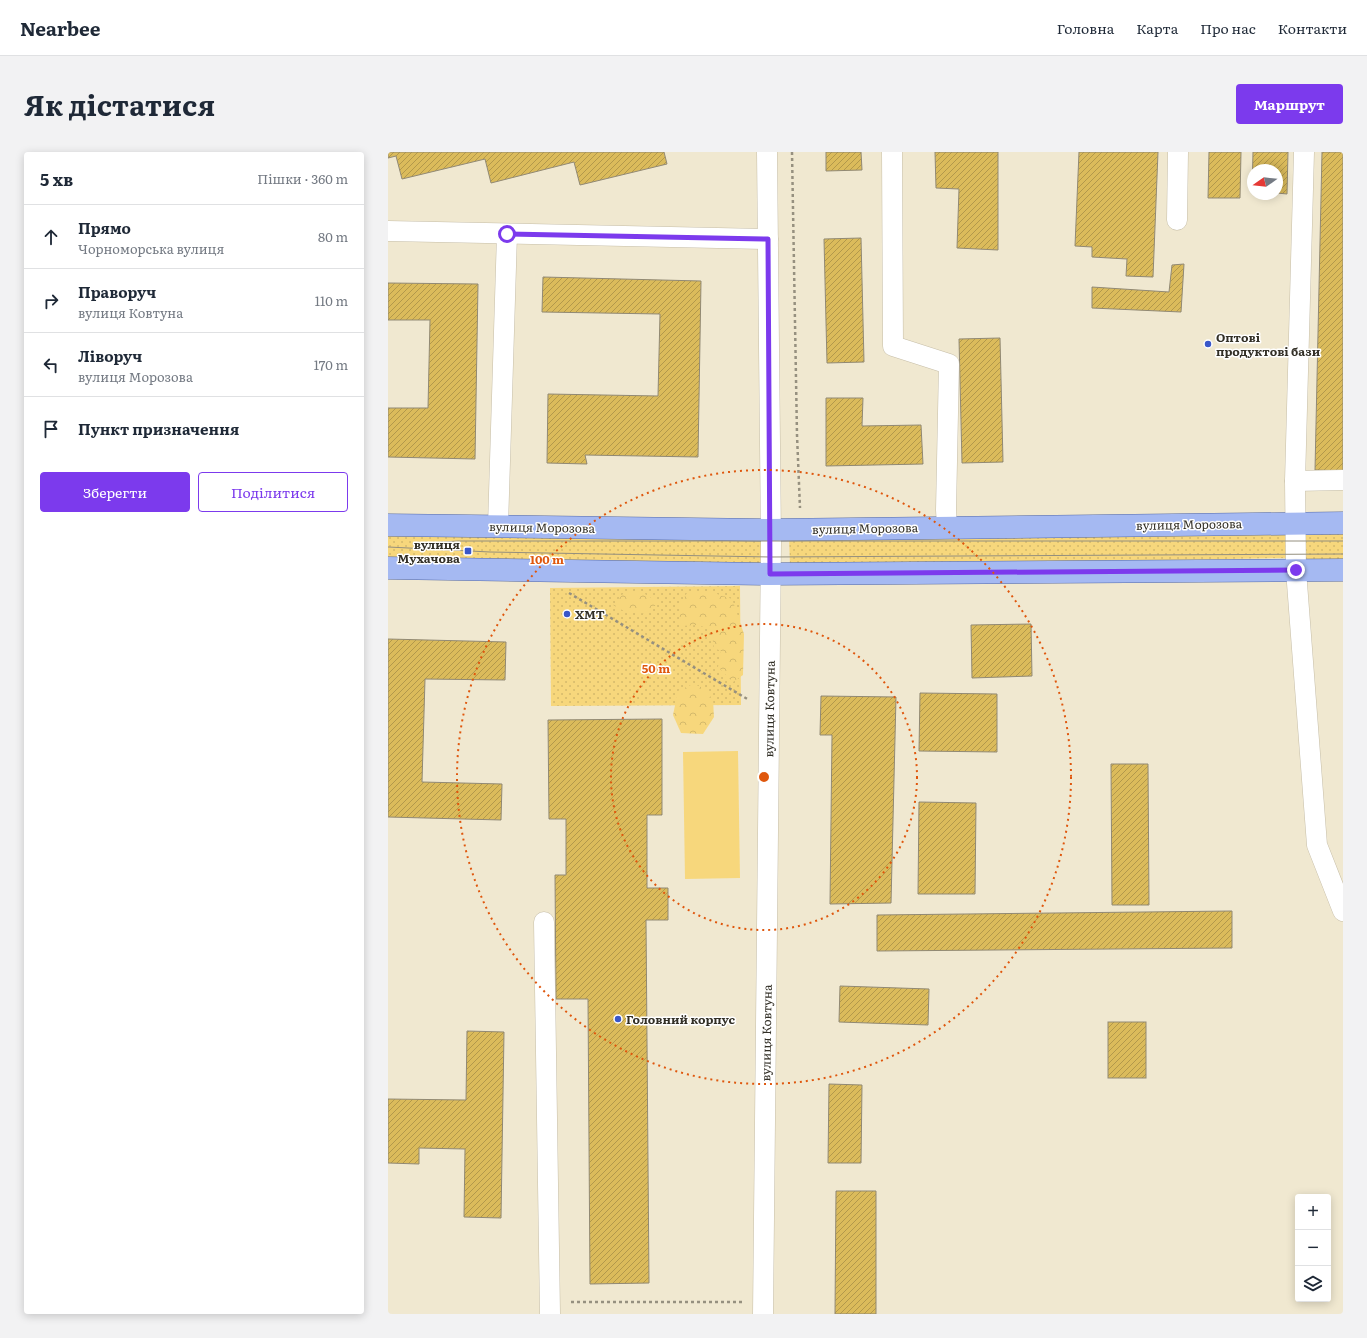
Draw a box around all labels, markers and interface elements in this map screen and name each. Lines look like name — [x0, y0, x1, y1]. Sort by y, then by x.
text: Nearbee — [20, 14, 101, 42]
text: Головна — [1057, 18, 1114, 38]
text: Карта — [1136, 18, 1178, 38]
text: Про нас — [1200, 18, 1256, 38]
text: Контакти — [1278, 18, 1347, 38]
text: Як дістатися — [24, 83, 215, 125]
button: Маршрут — [1236, 84, 1343, 124]
north arrow — [1247, 164, 1283, 200]
text: 5 хв — [40, 166, 73, 191]
text: Пішки · 360 m — [257, 169, 348, 188]
text: Прямо — [78, 216, 131, 239]
route start — [498, 225, 516, 243]
icon: ahead — [40, 226, 62, 248]
text: 80 m — [318, 227, 348, 246]
text: Чорноморська вулиця — [78, 239, 224, 258]
text: Праворуч — [78, 280, 156, 303]
icon: right — [40, 290, 62, 312]
text: 110 m — [315, 291, 348, 310]
text: вулиця Ковтуна — [78, 303, 183, 322]
place label: Оптові продуктові бази — [1216, 328, 1321, 360]
marker: Оптові продуктові бази — [1203, 339, 1213, 349]
text: Ліворуч — [78, 344, 142, 367]
icon: left — [40, 354, 62, 376]
text: 170 m — [314, 355, 348, 374]
text: вулиця Морозова — [78, 367, 193, 386]
text: Пункт призначення — [78, 417, 239, 440]
icon: arrive — [40, 418, 62, 440]
button: Зберегти — [40, 472, 190, 512]
button: Поділитися — [198, 472, 348, 512]
street label: вулиця Морозова — [1136, 514, 1243, 534]
street label: вулиця Морозова — [489, 517, 596, 537]
street label: вулиця Морозова — [812, 518, 919, 538]
place label: вулиця Мухачова — [397, 535, 460, 567]
marker: вулиця Мухачова — [463, 546, 473, 556]
text: 100 m — [530, 550, 564, 568]
route end — [1287, 561, 1305, 579]
place label: ХМТ — [575, 605, 605, 623]
marker: ХМТ — [562, 609, 572, 619]
text: 50 m — [642, 659, 670, 677]
street label: вулиця Ковтуна — [759, 660, 779, 758]
centre of rings — [757, 770, 771, 784]
street label: вулиця Ковтуна — [756, 984, 776, 1082]
place label: Головний корпус — [626, 1010, 735, 1028]
marker: Головний корпус — [613, 1014, 623, 1024]
map controls — [1295, 1194, 1331, 1302]
button: + — [1295, 1194, 1331, 1230]
button: − — [1295, 1230, 1331, 1266]
button: layers — [1295, 1266, 1331, 1302]

